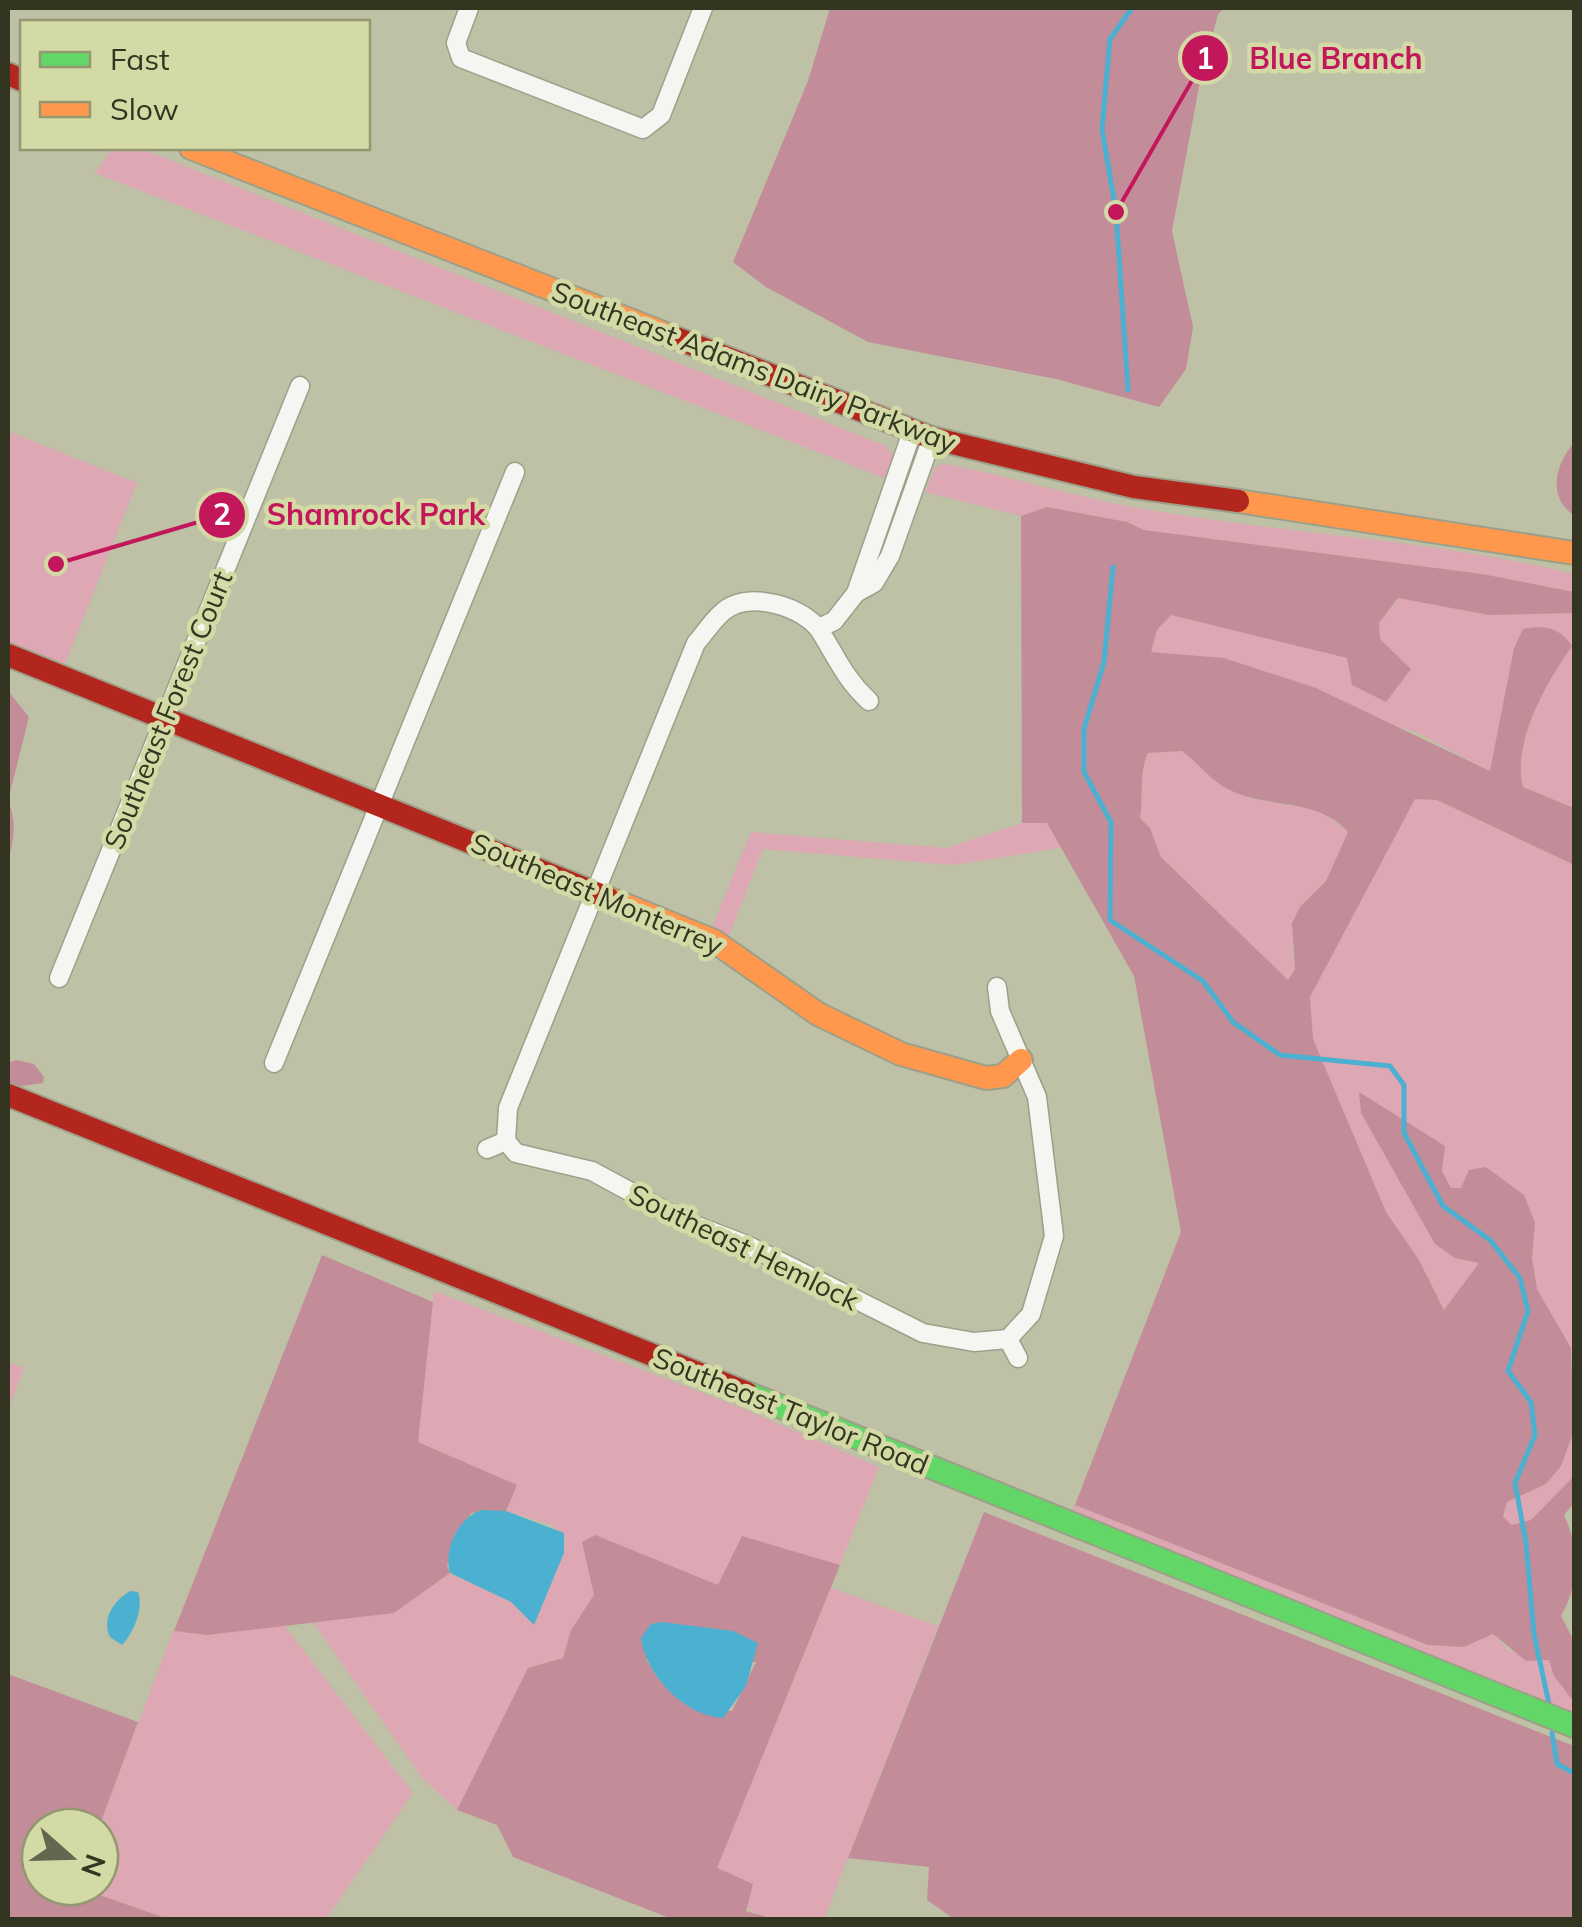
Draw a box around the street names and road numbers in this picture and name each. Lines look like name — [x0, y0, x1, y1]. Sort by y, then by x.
street label: Southeast Adams Dairy Parkway — [547, 273, 961, 460]
street label: Southeast Forest Court — [96, 565, 239, 854]
street label: Southeast Monterrey — [466, 825, 728, 962]
street label: Southeast Hemlock — [624, 1176, 865, 1318]
street label: Southeast Taylor Road — [648, 1339, 934, 1482]

